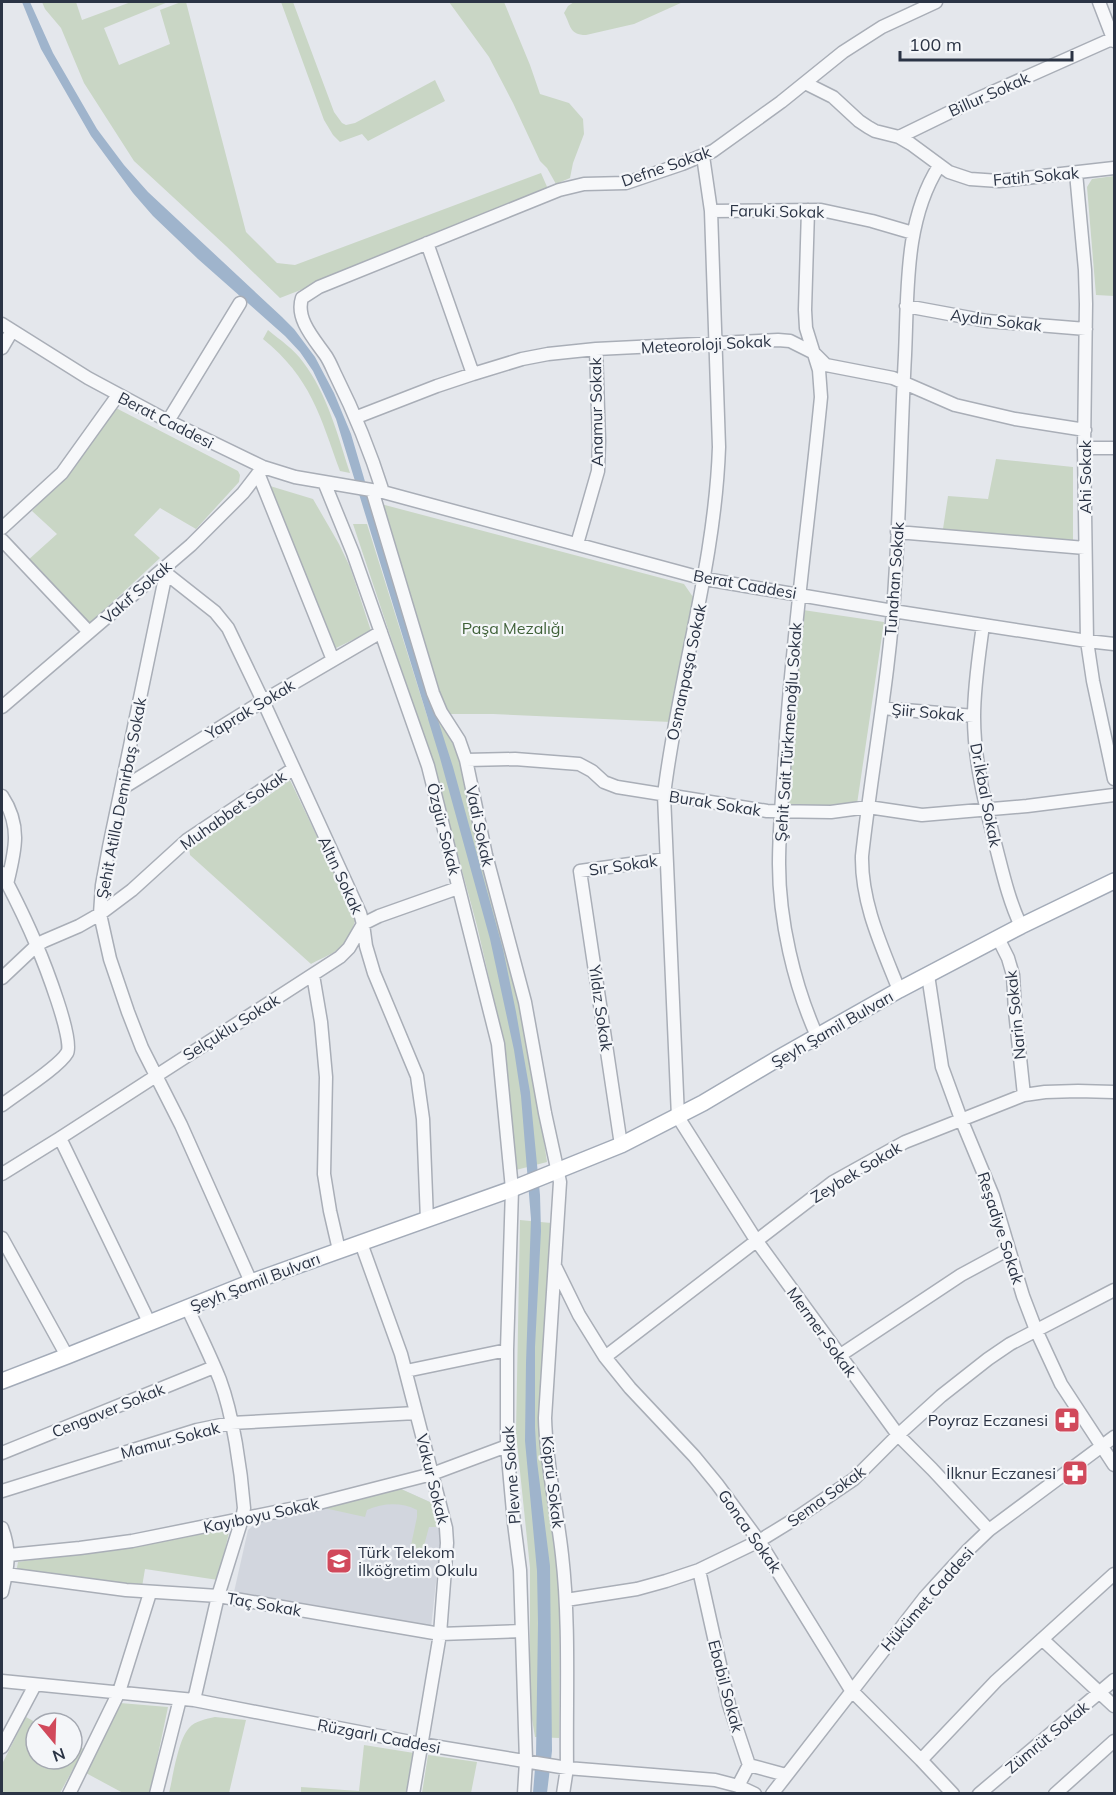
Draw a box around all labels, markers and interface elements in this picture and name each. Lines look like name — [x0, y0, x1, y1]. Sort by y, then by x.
scale bar — [900, 24, 1072, 62]
text: 100 m — [909, 33, 962, 56]
street label: Billur Sokak — [945, 67, 1033, 121]
street label: Defne Sokak — [619, 141, 714, 191]
street label: Fatih Sokak — [992, 162, 1081, 190]
street label: Faruki Sokak — [730, 200, 825, 222]
street label: Aydın Sokak — [949, 304, 1044, 336]
street label: Meteoroloji Sokak — [640, 331, 772, 357]
street label: Anamur Sokak — [585, 357, 607, 467]
street label: Berat Caddesi — [115, 387, 217, 453]
street label: Ahi Sokak — [1075, 439, 1095, 514]
street label: Tunahan Sokak — [880, 521, 908, 637]
street label: Vakıf Sokak — [97, 556, 176, 628]
street label: Berat Caddesi — [692, 565, 798, 603]
street label: Osmanpaşa Sokak — [662, 601, 710, 742]
park label: Paşa Mezalığı — [462, 618, 564, 638]
street label: Şehit Sait Türkmenoğlu Sokak — [770, 621, 806, 842]
street label: Yaprak Sokak — [201, 674, 299, 744]
street label: Şehit Atilla Demirbaş Sokak — [92, 695, 150, 900]
street label: Şiir Sokak — [891, 699, 966, 725]
street label: Dr.İkbal Sokak — [966, 741, 1006, 850]
street label: Muhabbet Sokak — [176, 766, 290, 854]
street label: Özgür Sokak — [423, 781, 465, 878]
street label: Vadi Sokak — [462, 784, 499, 869]
street label: Burak Sokak — [668, 786, 763, 820]
street label: Altın Sokak — [314, 833, 368, 918]
street label: Sır Sokak — [588, 850, 659, 880]
street label: Yıldız Sokak — [585, 962, 617, 1053]
street label: Narin Sokak — [1000, 969, 1030, 1061]
street label: Şeyh Şamil Bulvarı — [767, 986, 897, 1072]
street label: Selçuklu Sokak — [179, 989, 284, 1065]
street label: Zeybek Sokak — [807, 1137, 906, 1207]
street label: Reşadiye Sokak — [973, 1169, 1029, 1287]
street label: Şeyh Şamil Bulvarı — [187, 1248, 323, 1316]
street label: Mermer Sokak — [783, 1283, 862, 1381]
street label: Cengaver Sokak — [49, 1378, 168, 1442]
pharmacy icon: Poyraz Eczanesi — [1052, 1405, 1082, 1435]
place label: Poyraz Eczanesi — [928, 1410, 1048, 1430]
street label: Mamur Sokak — [118, 1417, 222, 1463]
street label: Plevne Sokak — [498, 1424, 524, 1525]
street label: Vakur Sokak — [412, 1432, 454, 1527]
street label: Köprü Sokak — [537, 1435, 569, 1530]
pharmacy icon: İlknur Eczanesi — [1060, 1458, 1090, 1488]
street label: Sema Sokak — [783, 1461, 870, 1531]
place label: İlknur Eczanesi — [946, 1463, 1056, 1483]
street label: Gonca Sokak — [714, 1486, 786, 1577]
street label: Kayıboyu Sokak — [201, 1493, 321, 1537]
place label: Türk Telekom İlköğretim Okulu — [358, 1542, 478, 1580]
street label: Hükümet Caddesi — [876, 1543, 978, 1655]
school or university icon: Türk Telekom İlköğretim Okulu — [324, 1546, 354, 1576]
street label: Taç Sokak — [225, 1588, 304, 1621]
street label: Ebabil Sokak — [704, 1637, 748, 1735]
street label: Zümrüt Sokak — [1001, 1696, 1093, 1778]
north arrow — [24, 1711, 84, 1771]
street label: Rüzgarlı Caddesi — [316, 1714, 442, 1758]
text: N — [50, 1744, 68, 1767]

